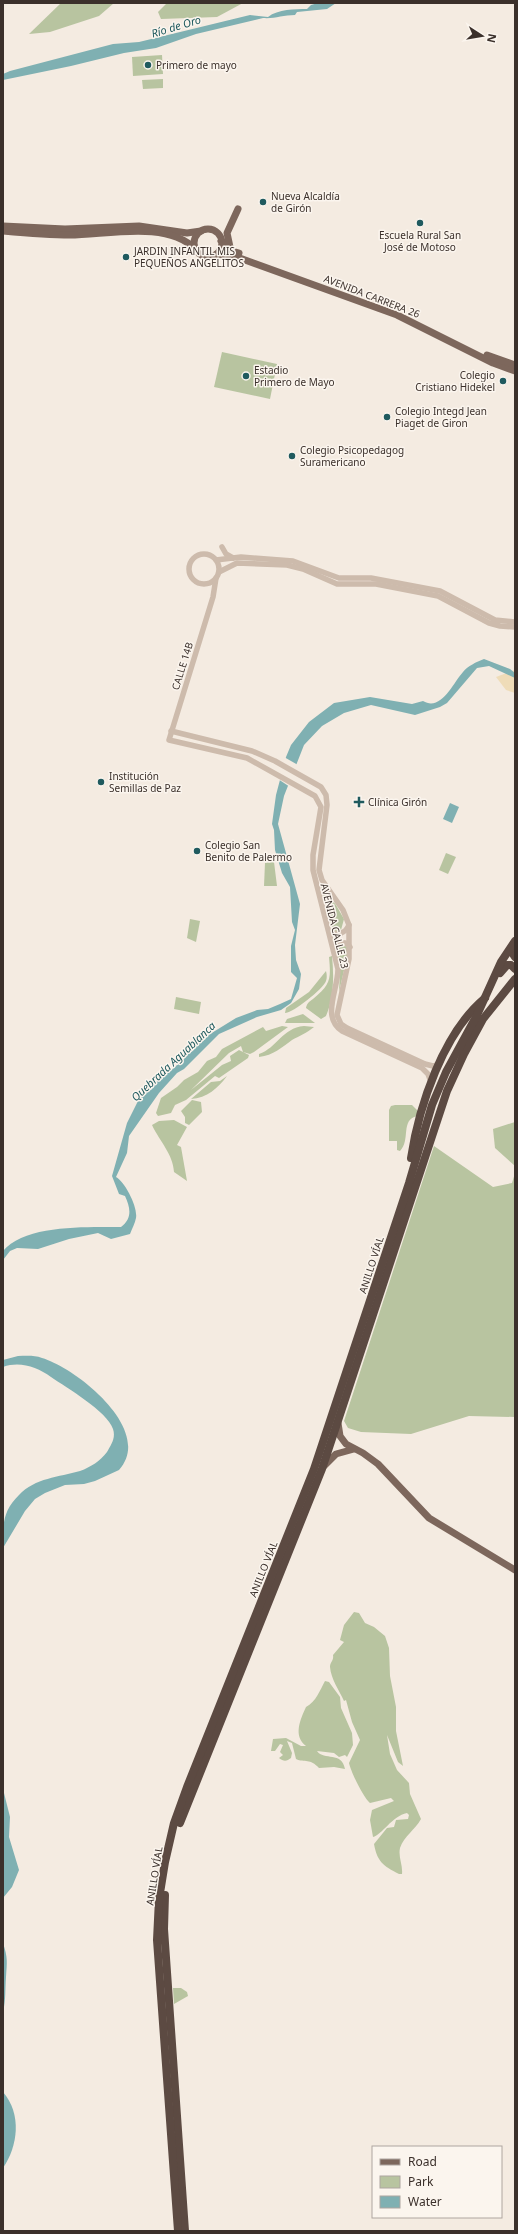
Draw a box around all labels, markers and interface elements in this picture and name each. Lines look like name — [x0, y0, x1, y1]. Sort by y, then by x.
water label: Río de Oro — [149, 11, 203, 41]
north arrow — [462, 16, 502, 56]
text: N — [484, 32, 501, 44]
place label: Primero de mayo — [156, 58, 237, 72]
marker: Primero de mayo — [143, 60, 153, 70]
place label: Nueva Alcaldía de Girón — [271, 189, 340, 215]
marker: Nueva Alcaldía de Girón — [258, 197, 268, 207]
marker: Escuela Rural San José de Motoso — [415, 218, 425, 228]
place label: Escuela Rural San José de Motoso — [379, 228, 461, 254]
place label: JARDIN INFANTIL MIS PEQUEÑOS ANGELITOS — [133, 244, 244, 270]
marker: JARDIN INFANTIL MIS PEQUEÑOS ANGELITOS — [121, 252, 131, 262]
street label: AVENIDA CARRERA 26 — [322, 271, 422, 321]
place label: Estadio Primero de Mayo — [254, 363, 335, 389]
place label: Colegio Cristiano Hidekel — [415, 368, 495, 394]
marker: Estadio Primero de Mayo — [241, 371, 251, 381]
marker: Colegio Cristiano Hidekel — [498, 376, 508, 386]
place label: Colegio Integd Jean Piaget de Giron — [395, 404, 487, 430]
marker: Colegio Integd Jean Piaget de Giron — [382, 412, 392, 422]
place label: Colegio Psicopedagog Suramericano — [300, 443, 404, 469]
marker: Colegio Psicopedagog Suramericano — [287, 451, 297, 461]
street label: CALLE 14B — [168, 640, 196, 692]
place label: Institución Semillas de Paz — [109, 769, 181, 795]
marker: Institución Semillas de Paz — [96, 777, 106, 787]
place label: Clínica Girón — [368, 795, 427, 809]
marker: Clínica Girón — [353, 796, 365, 808]
place label: Colegio San Benito de Palermo — [205, 838, 292, 864]
marker: Colegio San Benito de Palermo — [192, 846, 202, 856]
street label: AVENIDA CALLE 23 — [318, 882, 352, 970]
water label: Quebrada Aguablanca — [128, 1017, 219, 1104]
street label: ANILLO VÍAL — [355, 1235, 387, 1295]
street label: ANILLO VÍAL — [245, 1539, 281, 1599]
street label: ANILLO VÍAL — [142, 1846, 166, 1906]
legend — [372, 2146, 502, 2218]
text: Road — [408, 2153, 437, 2170]
text: Park — [408, 2173, 434, 2190]
text: Water — [408, 2193, 442, 2210]

